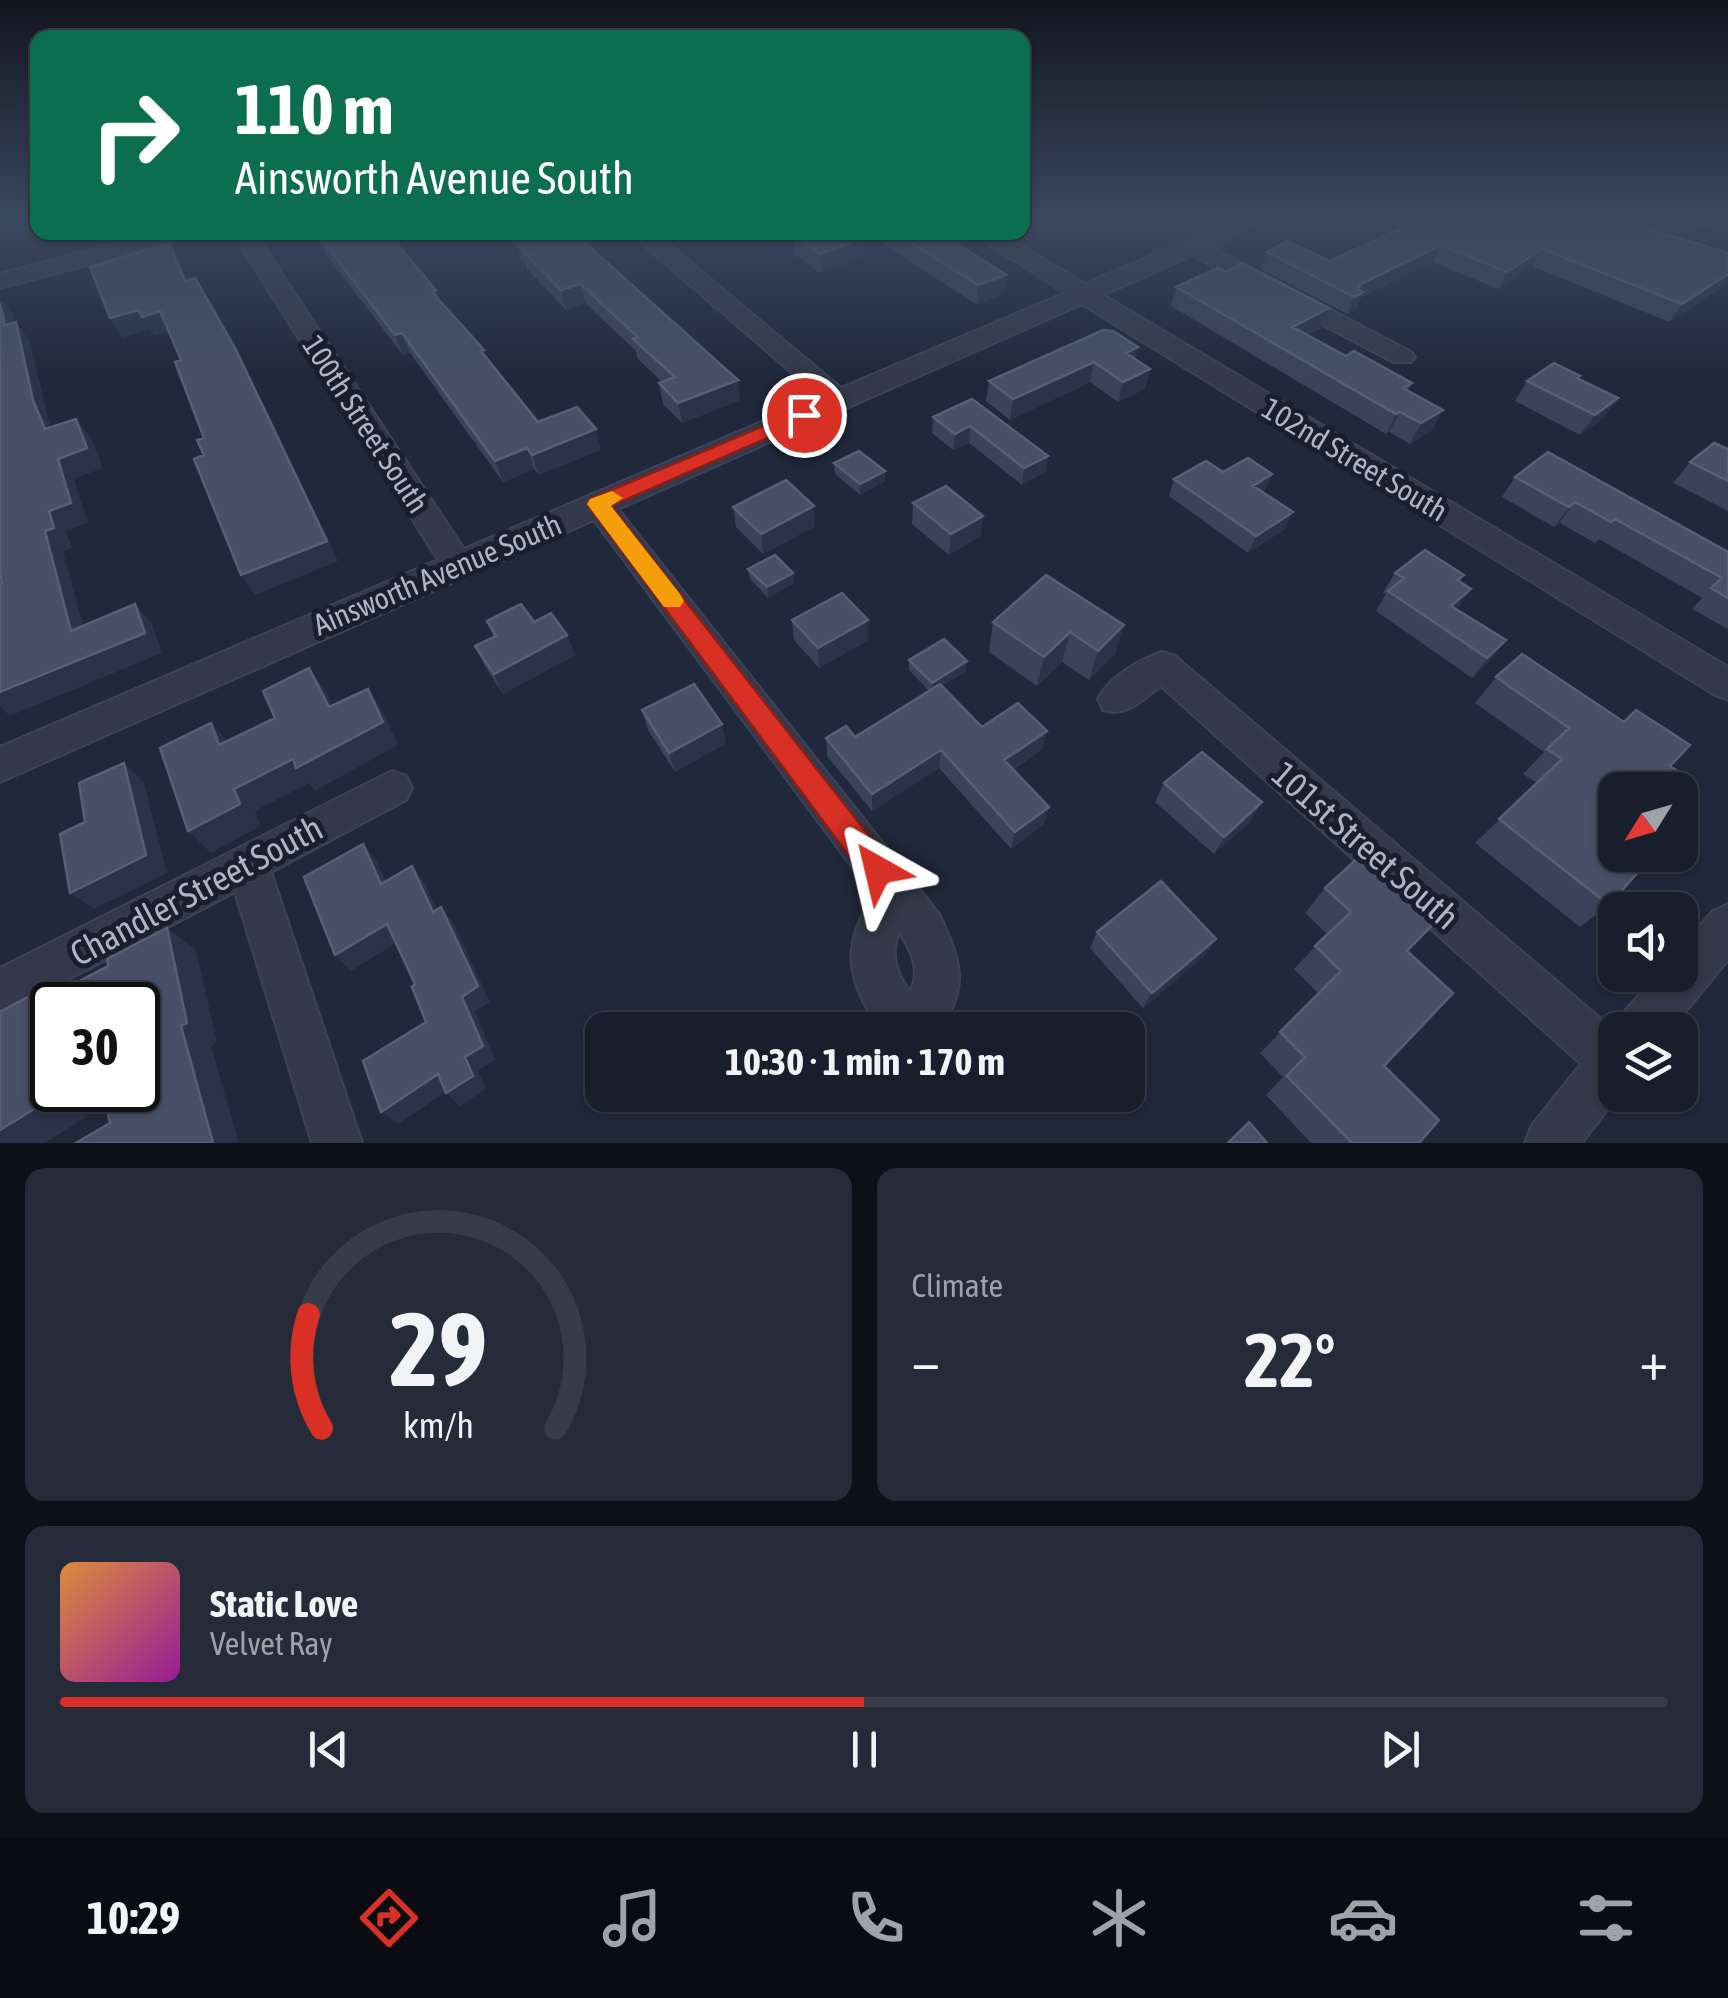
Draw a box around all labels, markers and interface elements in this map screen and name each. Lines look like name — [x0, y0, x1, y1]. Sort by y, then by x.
text: 110 m — [235, 69, 394, 149]
icon: right — [70, 70, 200, 200]
text: Ainsworth Avenue South — [235, 152, 634, 204]
street label: 100th Street South — [296, 329, 436, 519]
pin — [762, 373, 847, 458]
icon: arrive — [777, 388, 832, 443]
street label: 102nd Street South — [1256, 390, 1454, 528]
street label: Ainsworth Avenue South — [308, 506, 566, 642]
street label: 101st Street South — [1265, 753, 1467, 937]
north arrow — [1598, 772, 1698, 872]
map controls — [1598, 772, 1698, 1112]
street label: Chandler Street South — [63, 807, 329, 973]
position arrow — [826, 818, 930, 922]
button: sound — [1598, 892, 1698, 992]
speed limit sign: 30 — [30, 982, 160, 1112]
button: layers — [1598, 1012, 1698, 1112]
text: 10:30 · 1 min · 170 m — [725, 1040, 1005, 1083]
text: Climate — [912, 1267, 1003, 1304]
text: 29 — [389, 1289, 487, 1408]
text: 22° — [1244, 1317, 1335, 1403]
text: − — [912, 1329, 940, 1392]
text: + — [1639, 1329, 1668, 1392]
text: km/h — [403, 1405, 474, 1446]
text: Static Love — [210, 1582, 358, 1625]
text: Velvet Ray — [210, 1625, 332, 1662]
icon: previous — [301, 1722, 356, 1777]
icon: pause — [837, 1722, 892, 1777]
icon: next — [1373, 1722, 1428, 1777]
icon: directions — [354, 1883, 424, 1953]
icon: music — [597, 1883, 667, 1953]
icon: phone — [841, 1883, 911, 1953]
icon: climate — [1084, 1883, 1154, 1953]
icon: car — [1328, 1883, 1398, 1953]
icon: filters — [1571, 1883, 1641, 1953]
text: 10:29 — [87, 1892, 180, 1944]

